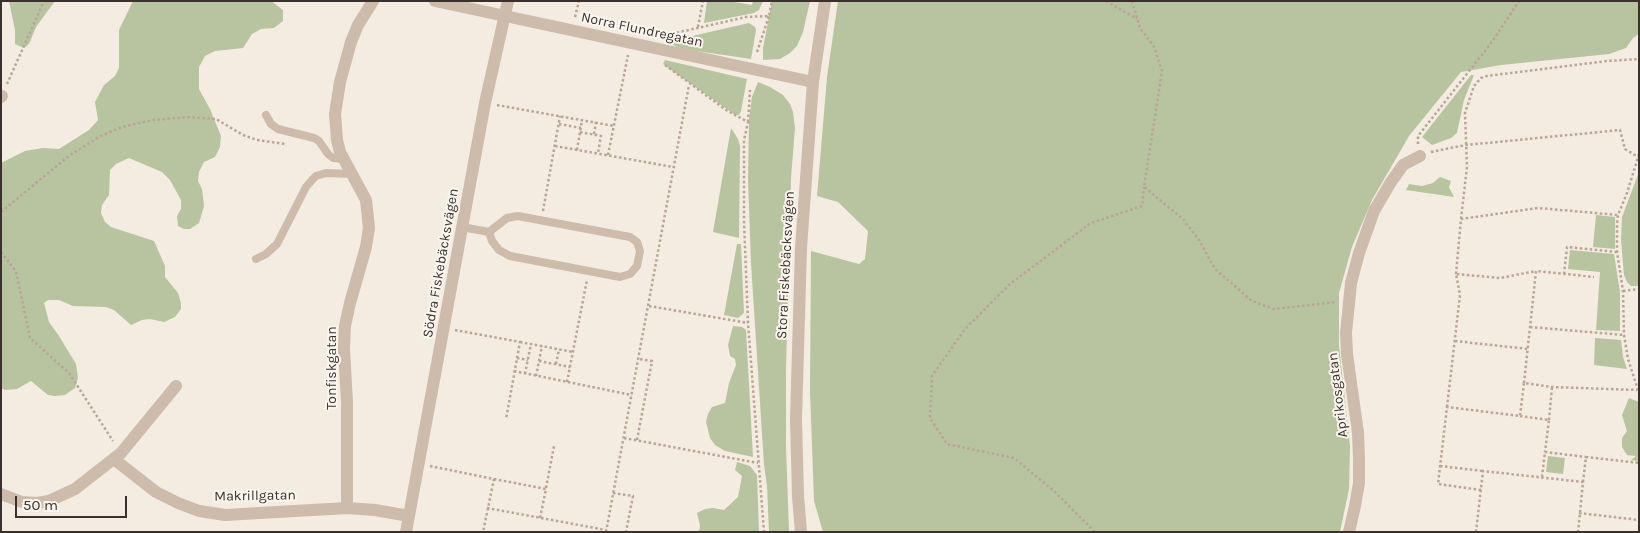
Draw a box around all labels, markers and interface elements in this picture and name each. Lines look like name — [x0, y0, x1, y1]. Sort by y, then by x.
street label: Norra Flundregatan — [580, 9, 704, 51]
street label: Södra Fiskebäcksvägen — [420, 187, 462, 339]
street label: Stora Fiskebäcksvägen — [774, 191, 798, 339]
street label: Tonfiskgatan — [324, 326, 340, 410]
street label: Aprikosgatan — [1324, 352, 1352, 438]
scale bar — [18, 486, 130, 518]
street label: Makrillgatan — [214, 487, 296, 505]
text: 50 m — [23, 496, 58, 514]

